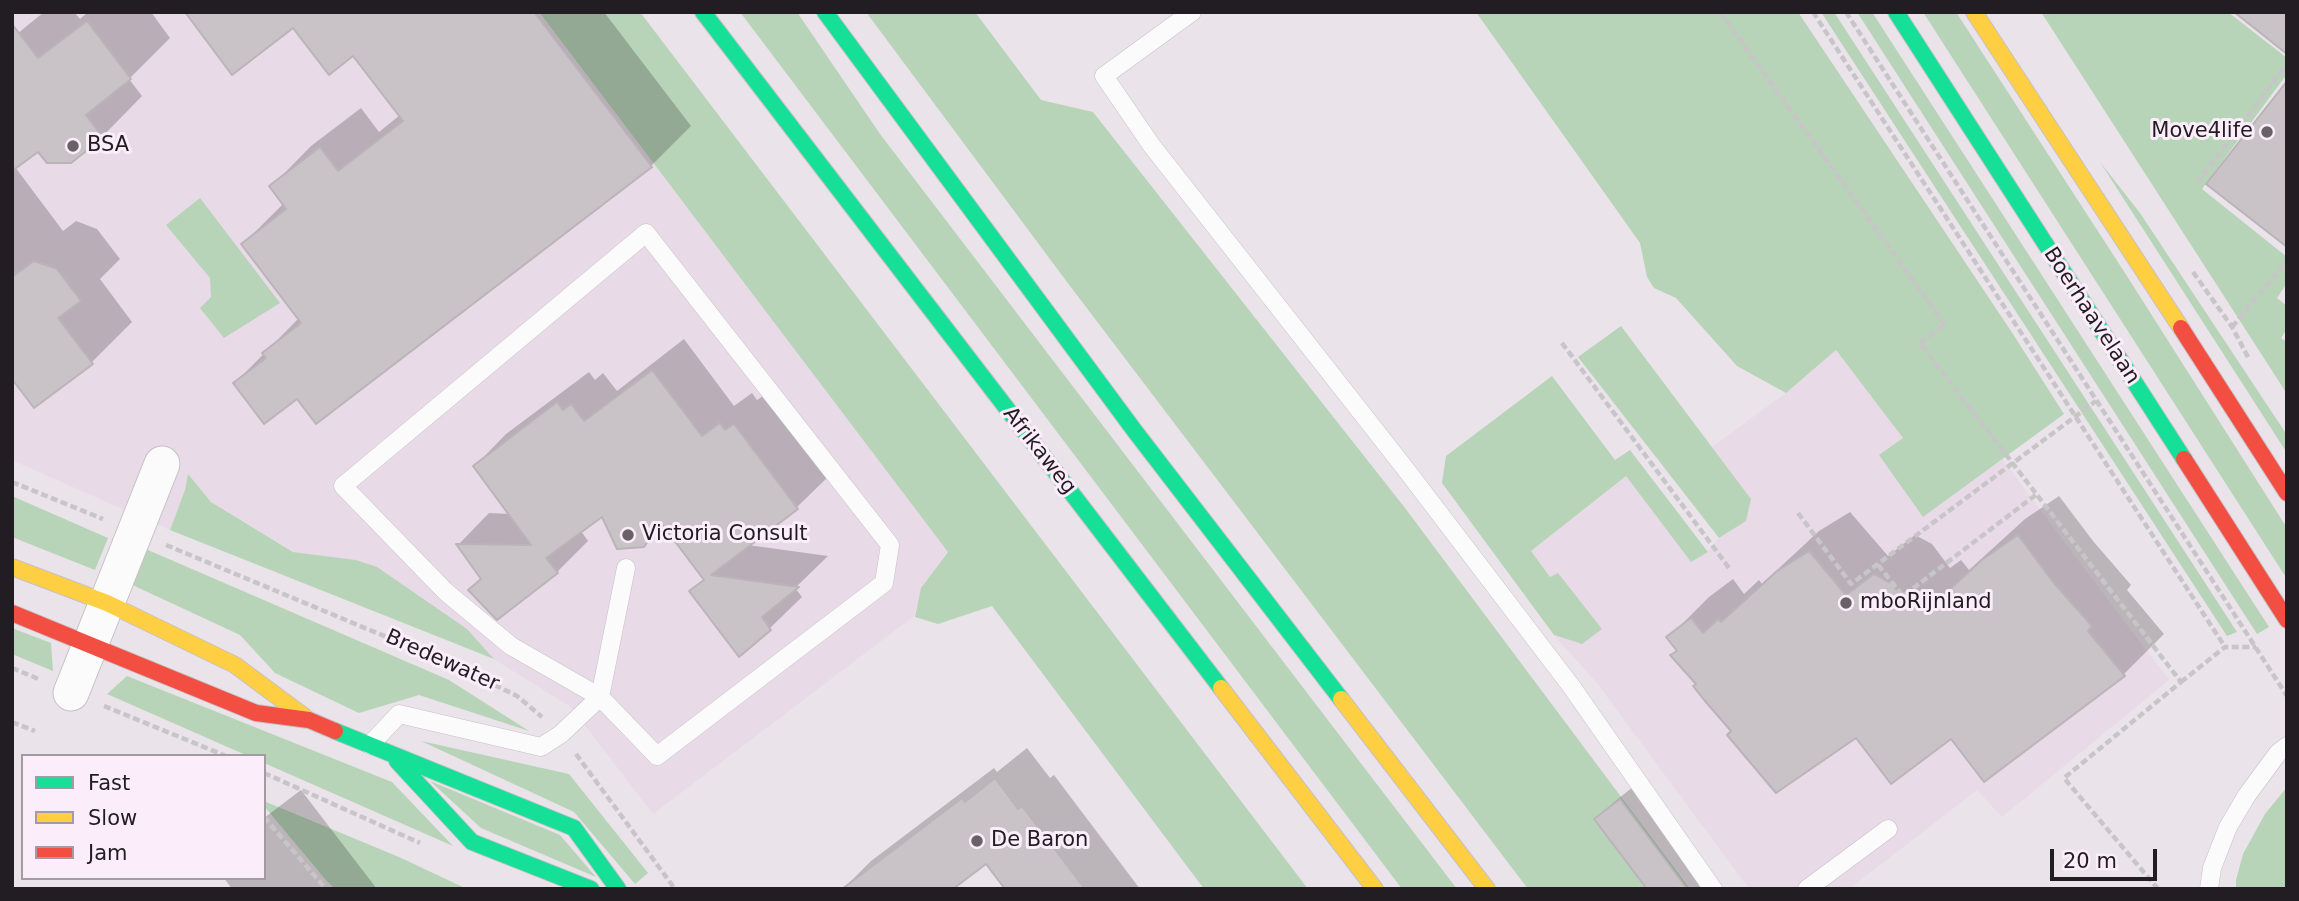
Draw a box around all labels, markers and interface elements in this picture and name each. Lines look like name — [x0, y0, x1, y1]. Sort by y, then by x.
place label: Move4life — [2151, 119, 2253, 145]
marker: Move4life — [2259, 124, 2275, 140]
place label: BSA — [87, 133, 129, 159]
marker: BSA — [65, 138, 81, 154]
street label: Boerhaavelaan — [2037, 243, 2145, 389]
street label: Afrikaweg — [997, 402, 1081, 500]
place label: Victoria Consult — [642, 522, 808, 548]
marker: Victoria Consult — [620, 527, 636, 543]
place label: mboRijnland — [1860, 590, 1992, 616]
marker: mboRijnland — [1838, 595, 1854, 611]
street label: Bredewater — [381, 625, 503, 697]
legend — [21, 754, 266, 880]
text: Fast — [88, 771, 130, 795]
text: Slow — [88, 806, 137, 830]
place label: De Baron — [991, 828, 1088, 854]
marker: De Baron — [969, 833, 985, 849]
scale bar — [2054, 834, 2161, 878]
text: Jam — [88, 841, 128, 865]
text: 20 m — [2063, 849, 2117, 873]

